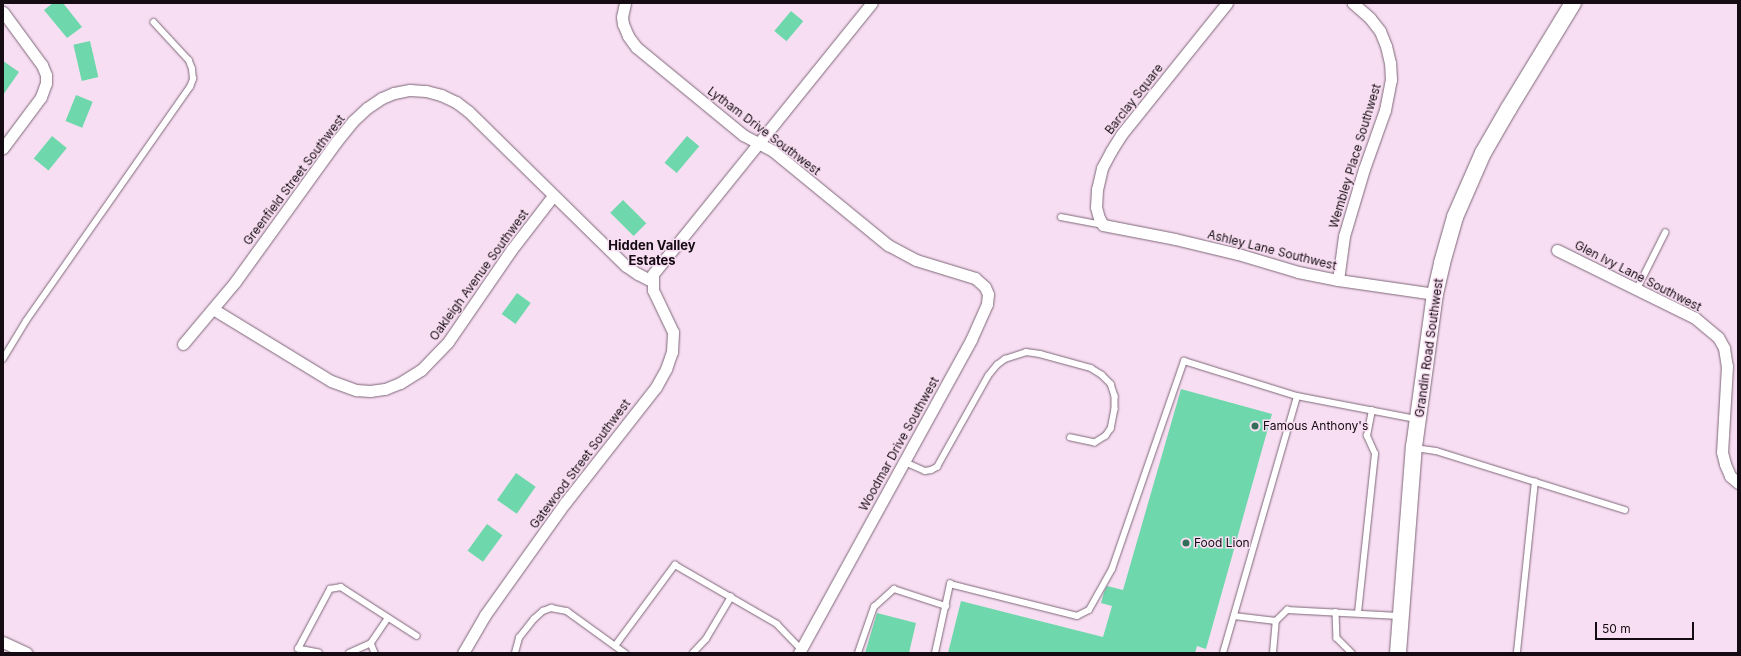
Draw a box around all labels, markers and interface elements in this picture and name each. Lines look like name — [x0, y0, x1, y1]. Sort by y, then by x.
street label: Barclay Square — [1102, 61, 1166, 137]
street label: Wembley Place Southwest — [1326, 82, 1384, 230]
street label: Lytham Drive Southwest — [705, 84, 823, 178]
street label: Greenfield Street Southwest — [240, 112, 348, 248]
street label: Oakleigh Avenue Southwest — [427, 207, 531, 343]
street label: Ashley Lane Southwest — [1206, 227, 1338, 273]
district label: Hidden Valley Estates — [608, 238, 696, 269]
street label: Glen Ivy Lane Southwest — [1572, 238, 1704, 314]
street label: Grandin Road Southwest — [1412, 278, 1446, 418]
street label: Woodmar Drive Southwest — [856, 374, 942, 514]
street label: Gatewood Street Southwest — [527, 397, 633, 531]
place label: Famous Anthony's — [1263, 419, 1368, 433]
marker: Famous Anthony's — [1250, 421, 1260, 431]
place label: Food Lion — [1194, 536, 1250, 550]
marker: Food Lion — [1181, 538, 1191, 548]
scale bar — [1597, 614, 1696, 640]
text: 50 m — [1602, 621, 1631, 636]

